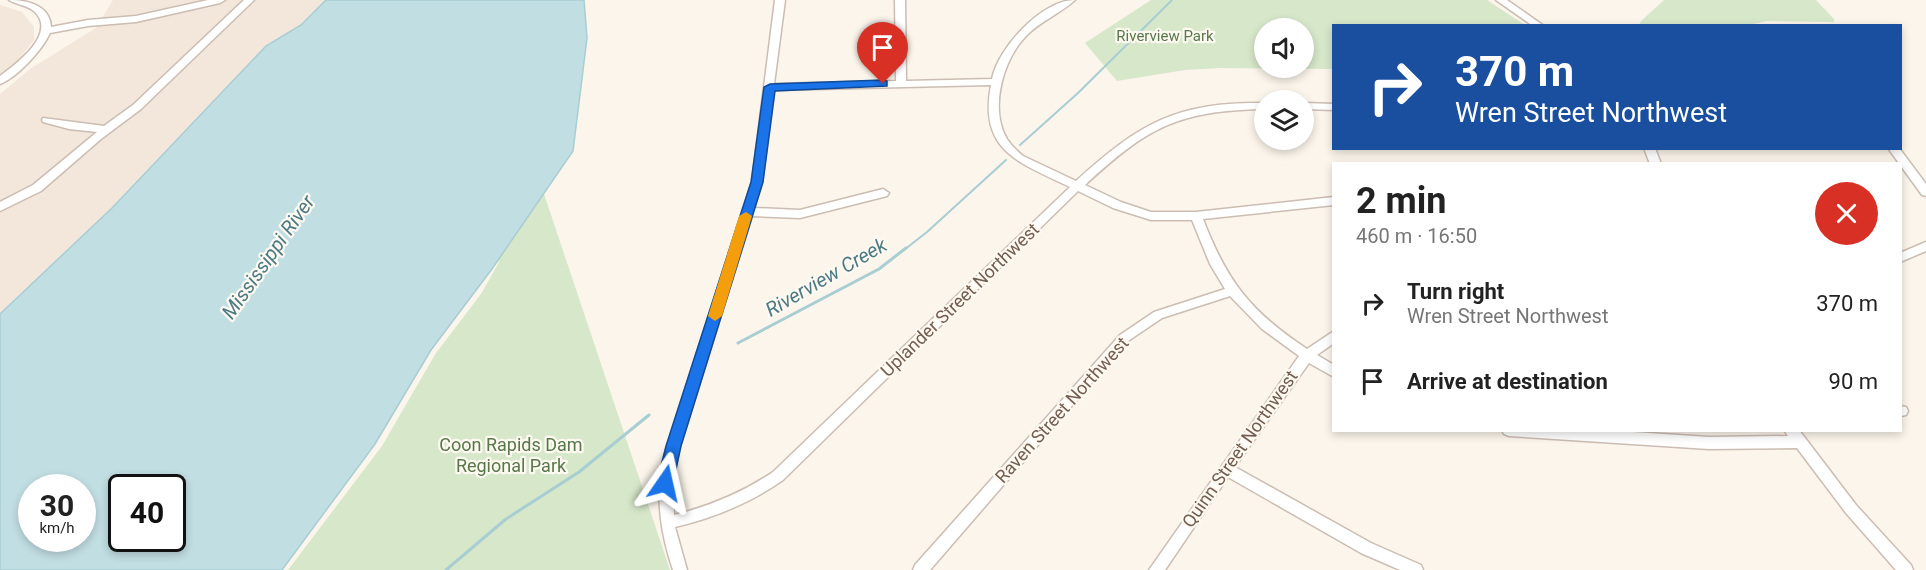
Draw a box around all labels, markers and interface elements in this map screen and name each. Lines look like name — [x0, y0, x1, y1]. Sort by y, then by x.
map controls — [1254, 18, 1314, 150]
button: sound — [1254, 18, 1314, 78]
pin — [857, 22, 908, 84]
park label: Riverview Park — [1116, 27, 1214, 45]
icon: arrive — [866, 31, 899, 64]
text: 370 m — [1455, 47, 1574, 96]
icon: right — [1356, 48, 1434, 126]
button: layers — [1254, 90, 1314, 150]
text: Wren Street Northwest — [1455, 97, 1727, 129]
text: 2 min — [1356, 180, 1447, 222]
button: close — [1815, 182, 1878, 245]
water label: Mississippi River — [216, 189, 320, 323]
street label: Uplander Street Northwest — [876, 218, 1043, 381]
text: 460 m · 16:50 — [1356, 224, 1477, 248]
water label: Riverview Creek — [761, 232, 892, 321]
text: Turn right — [1407, 279, 1504, 304]
icon: right — [1356, 287, 1389, 320]
text: 370 m — [1816, 291, 1878, 316]
text: Wren Street Northwest — [1407, 304, 1608, 328]
street label: Raven Street Northwest — [991, 332, 1133, 487]
icon: arrive — [1356, 365, 1389, 398]
street label: Quinn Street Northwest — [1177, 366, 1302, 531]
text: Arrive at destination — [1407, 369, 1608, 394]
text: 90 m — [1829, 369, 1878, 394]
park label: Coon Rapids Dam Regional Park — [439, 434, 583, 476]
position arrow — [633, 451, 697, 515]
speed limit sign: 40 — [108, 474, 186, 552]
text: 30 — [40, 488, 74, 523]
text: km/h — [39, 519, 75, 537]

